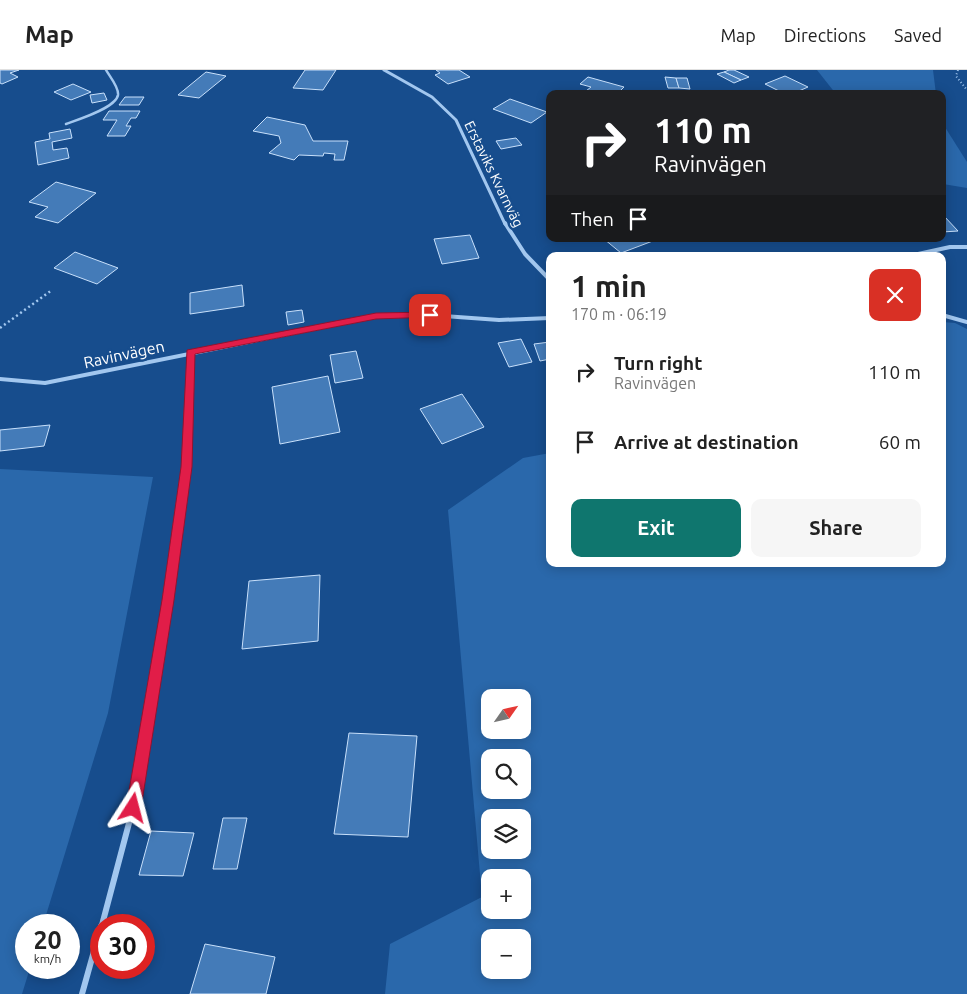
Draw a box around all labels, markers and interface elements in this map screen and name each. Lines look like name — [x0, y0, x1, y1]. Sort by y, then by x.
text: Map — [25, 21, 74, 48]
text: Map — [720, 25, 756, 45]
text: Directions — [784, 25, 866, 45]
text: Saved — [894, 25, 942, 45]
icon: right — [571, 110, 636, 175]
text: 110 m — [654, 110, 752, 150]
street label: Erstaviks Kvarnväg — [461, 118, 527, 230]
text: Ravinvägen — [654, 151, 767, 176]
icon: arrive — [624, 205, 652, 233]
text: Then — [571, 208, 614, 230]
text: 1 min — [571, 269, 647, 303]
button: close — [869, 269, 921, 321]
pin — [409, 294, 451, 336]
icon: arrive — [416, 301, 444, 329]
text: 170 m · 06:19 — [571, 305, 667, 323]
street label: Ravinvägen — [82, 337, 166, 371]
text: Turn right — [614, 352, 702, 374]
icon: right — [571, 358, 599, 386]
text: 110 m — [868, 361, 921, 383]
text: Ravinvägen — [614, 374, 696, 392]
icon: arrive — [571, 428, 599, 456]
text: Arrive at destination — [614, 431, 799, 453]
text: 60 m — [879, 431, 921, 453]
button: Exit — [571, 499, 741, 557]
button: Share — [751, 499, 921, 557]
north arrow — [481, 689, 531, 739]
map controls — [481, 689, 531, 979]
button: search — [481, 749, 531, 799]
position arrow — [106, 781, 158, 833]
button: layers — [481, 809, 531, 859]
button: + — [481, 869, 531, 919]
speed limit sign: 30 — [90, 914, 155, 979]
text: 20 — [33, 926, 62, 954]
button: − — [481, 929, 531, 979]
text: km/h — [34, 952, 61, 965]

